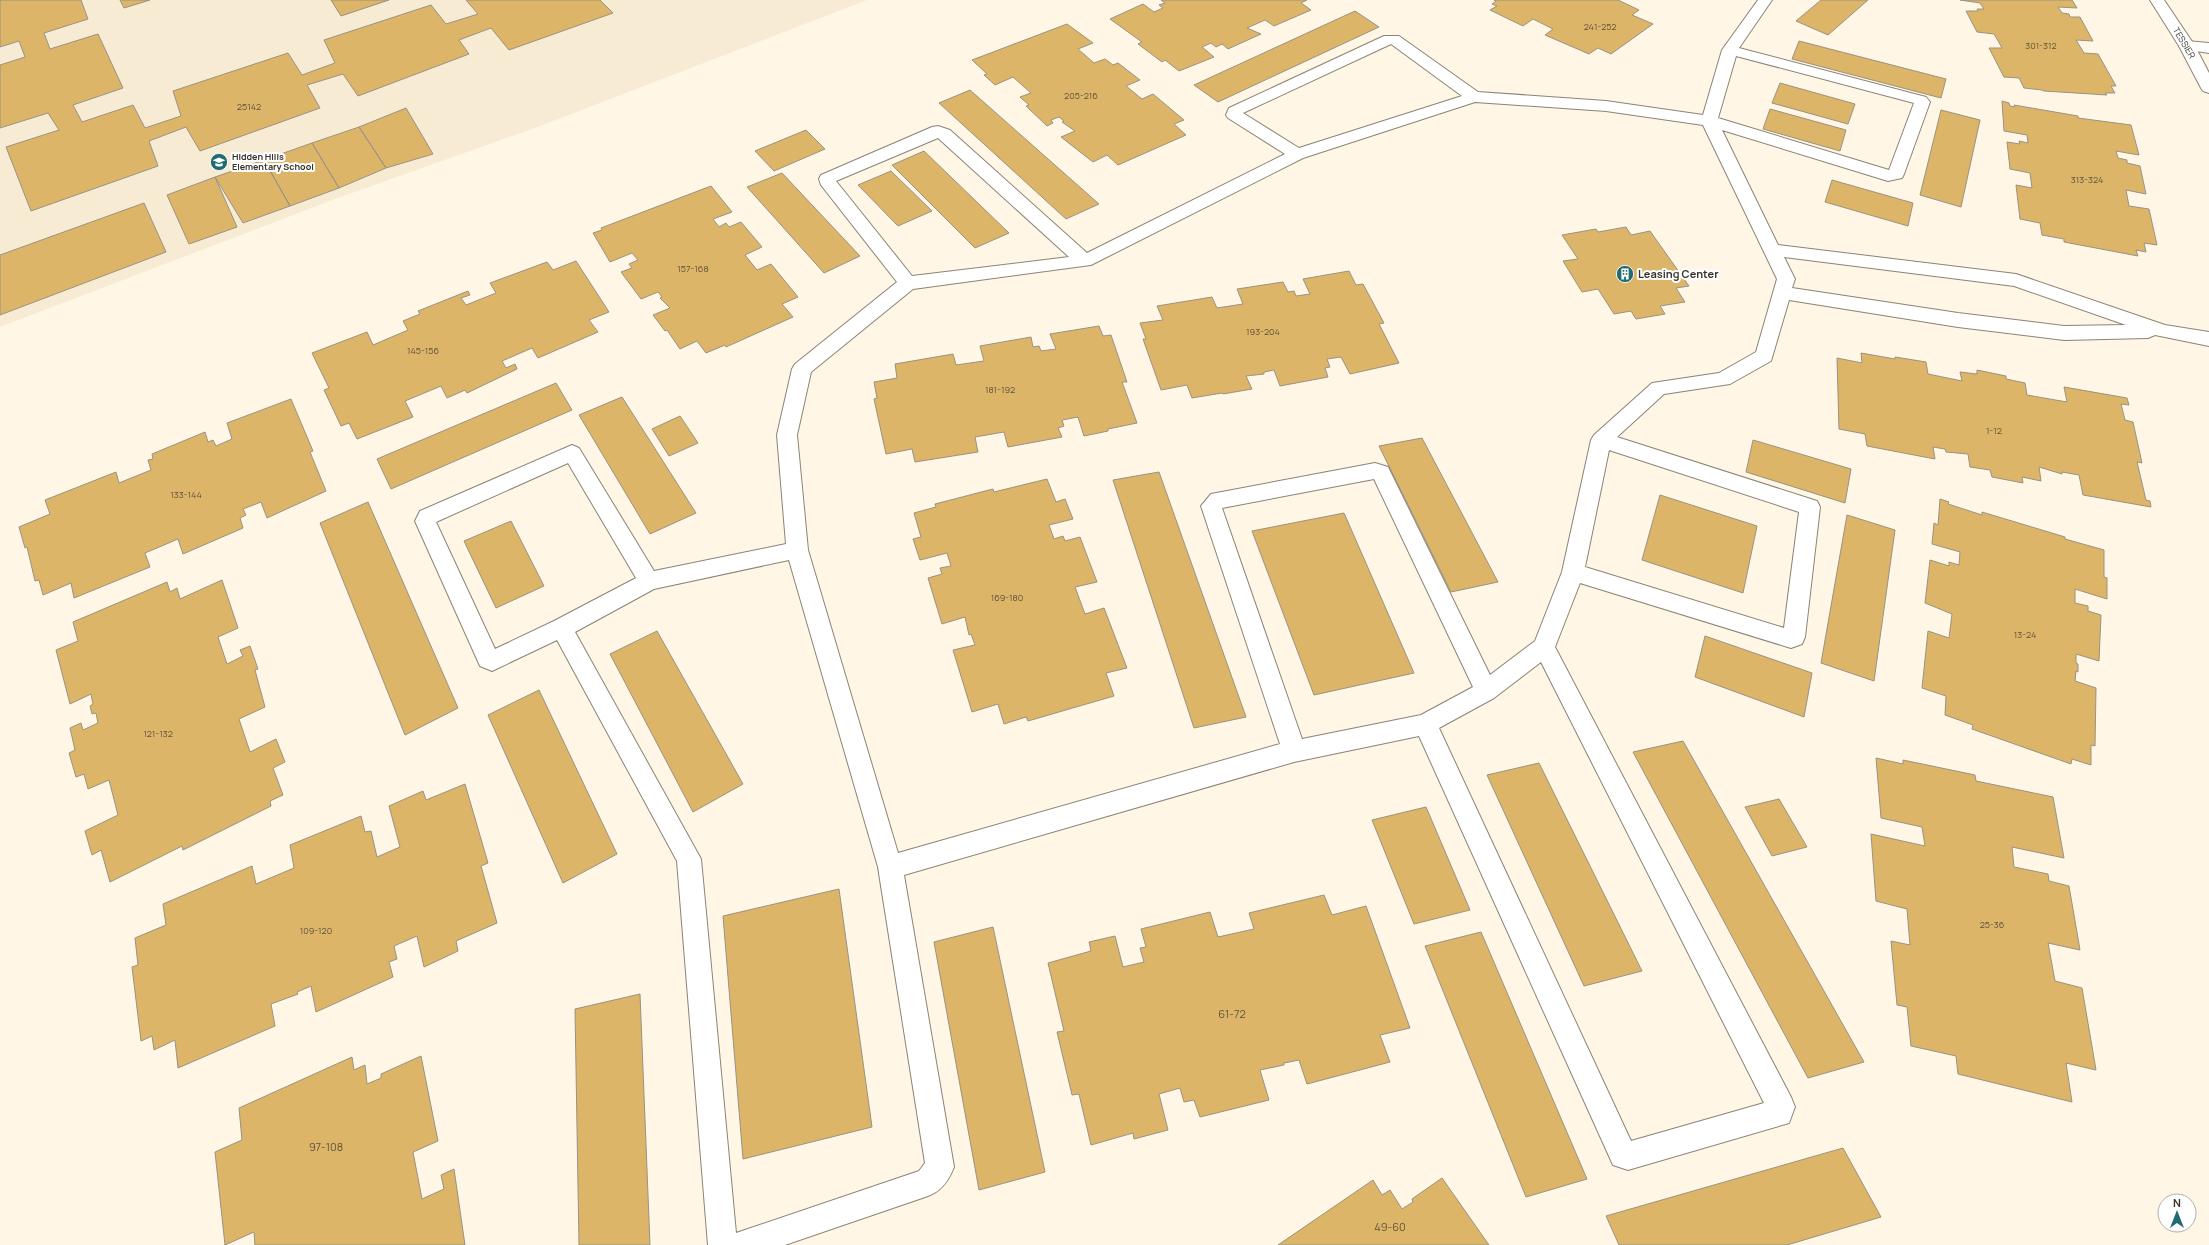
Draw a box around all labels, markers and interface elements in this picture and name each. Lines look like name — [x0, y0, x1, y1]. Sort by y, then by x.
house number: 241-252 — [1584, 20, 1616, 33]
street label: TESSIER — [2170, 25, 2199, 61]
house number: 301-312 — [2025, 39, 2057, 52]
house number: 205-216 — [1064, 89, 1098, 102]
house number: 25142 — [237, 100, 261, 113]
place label: Hidden Hills Elementary School — [232, 150, 314, 173]
school or university icon: Hidden Hills Elementary School — [209, 152, 229, 172]
house number: 313-324 — [2071, 173, 2103, 186]
house number: 157-168 — [677, 262, 709, 275]
building icon: Leasing Center — [1615, 264, 1635, 284]
place label: Leasing Center — [1638, 266, 1719, 281]
house number: 193-204 — [1246, 325, 1280, 338]
house number: 145-156 — [407, 344, 439, 357]
house number: 181-192 — [985, 383, 1015, 396]
house number: 1-12 — [1986, 424, 2002, 437]
house number: 133-144 — [170, 488, 202, 501]
house number: 169-180 — [991, 591, 1023, 604]
house number: 13-24 — [2014, 628, 2036, 641]
house number: 121-132 — [143, 727, 173, 740]
house number: 25-36 — [1980, 918, 2005, 931]
house number: 109-120 — [300, 924, 332, 937]
house number: 61-72 — [1218, 1006, 1246, 1021]
house number: 97-108 — [309, 1139, 343, 1154]
north arrow — [2157, 1193, 2197, 1233]
text: N — [2173, 1195, 2181, 1210]
house number: 49-60 — [1374, 1219, 1406, 1234]

